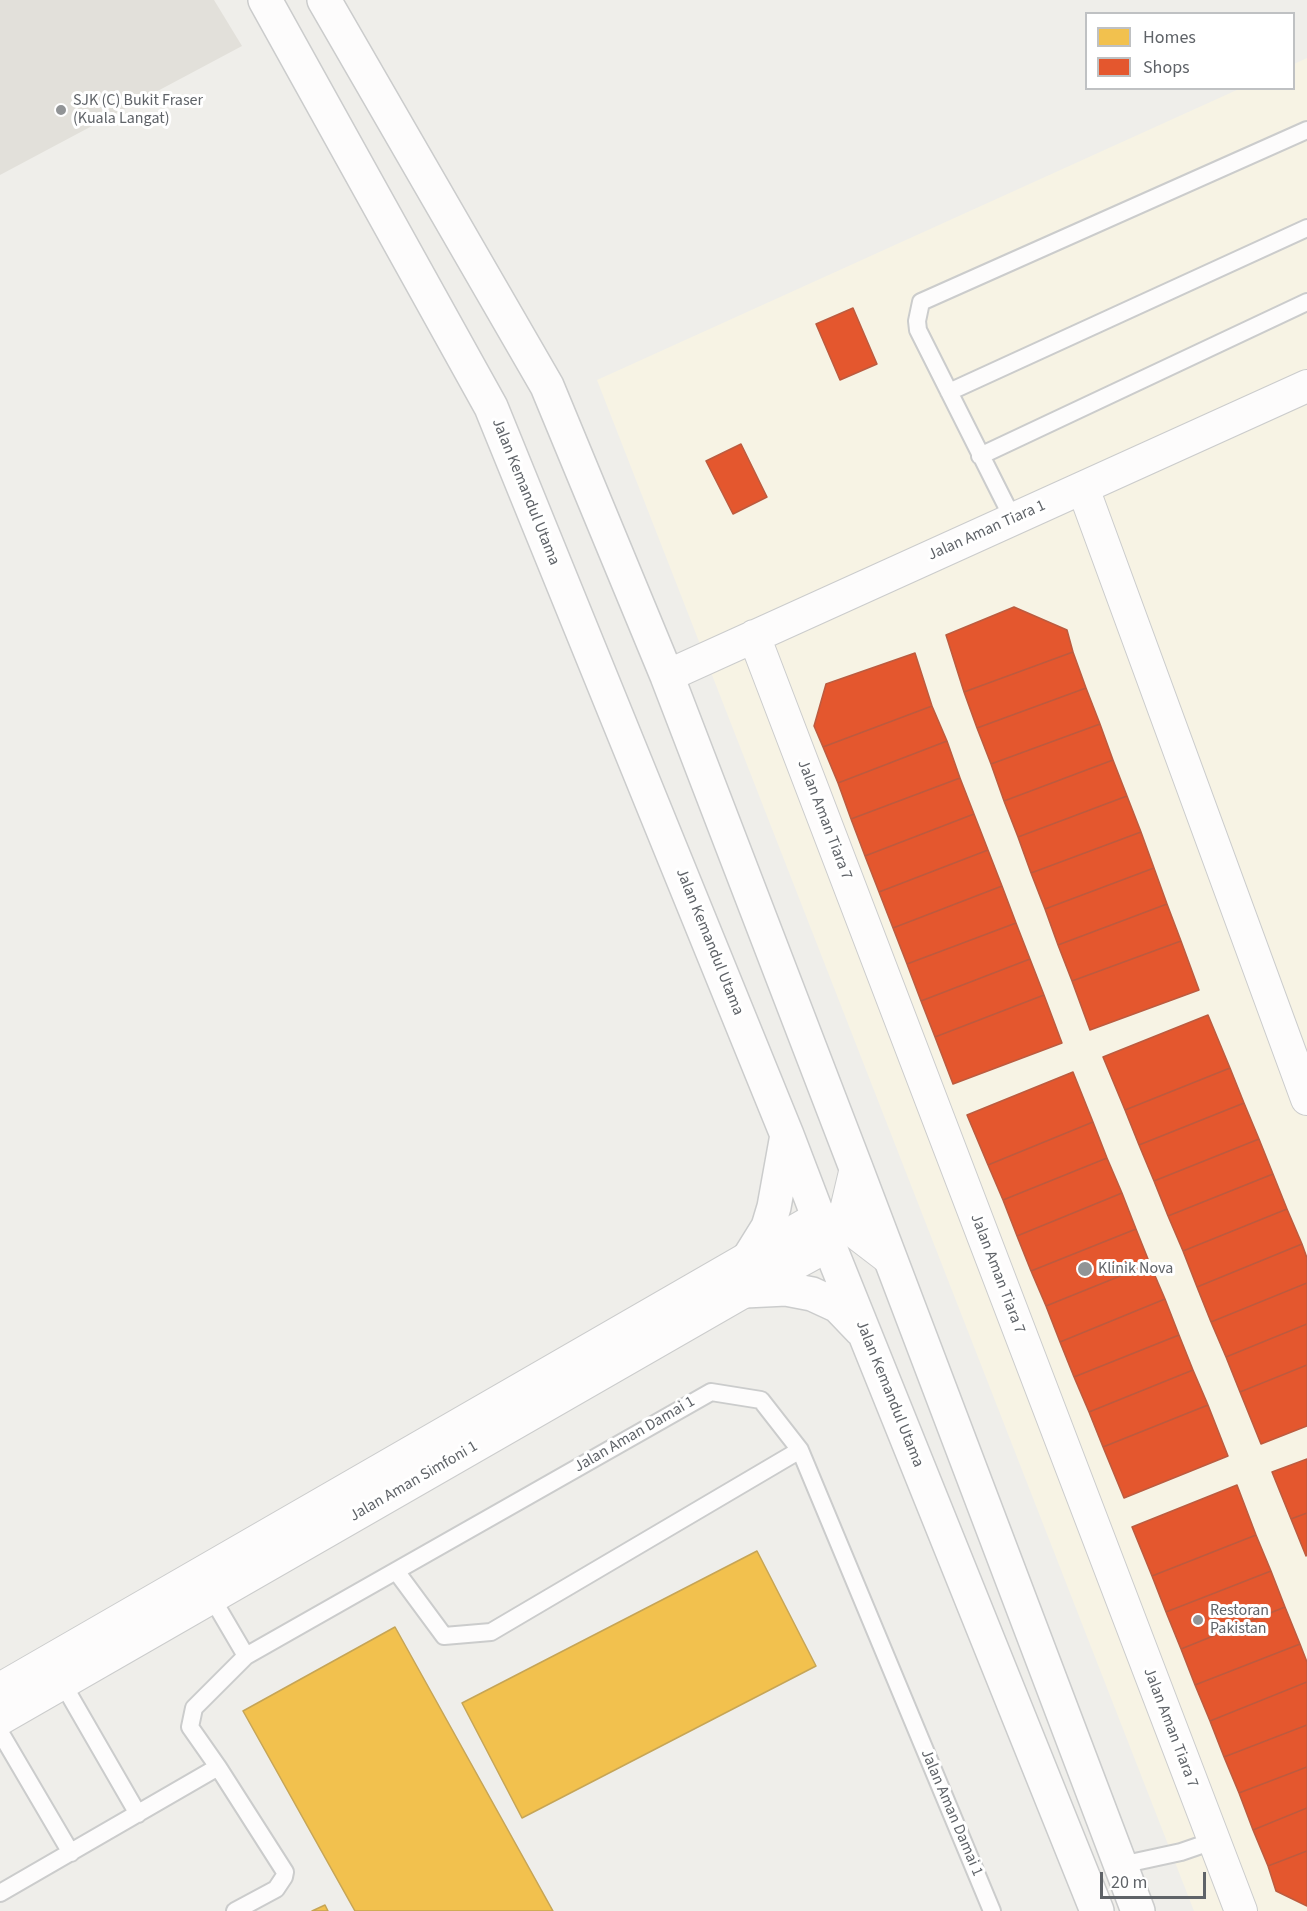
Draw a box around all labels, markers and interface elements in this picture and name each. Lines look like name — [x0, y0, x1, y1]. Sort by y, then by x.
legend — [1085, 12, 1295, 90]
text: Homes — [1143, 25, 1196, 50]
text: Shops — [1143, 55, 1190, 80]
place label: SJK (C) Bukit Fraser (Kuala Langat) — [73, 91, 203, 129]
marker: SJK (C) Bukit Fraser (Kuala Langat) — [54, 103, 68, 117]
street label: Jalan Kemandul Utama — [487, 416, 563, 568]
street label: Jalan Aman Tiara 1 — [925, 496, 1049, 566]
street label: Jalan Aman Tiara 7 — [792, 757, 856, 883]
street label: Jalan Kemandul Utama — [671, 866, 747, 1018]
street label: Jalan Aman Tiara 7 — [965, 1211, 1029, 1337]
place label: Klinik Nova — [1098, 1259, 1173, 1279]
marker: Klinik Nova — [1076, 1260, 1094, 1278]
street label: Jalan Kemandul Utama — [851, 1318, 927, 1470]
street label: Jalan Aman Damai 1 — [571, 1393, 699, 1477]
street label: Jalan Aman Simfoni 1 — [347, 1438, 481, 1526]
place label: Restoran Pakistan — [1210, 1601, 1269, 1639]
marker: Restoran Pakistan — [1191, 1613, 1205, 1627]
street label: Jalan Aman Tiara 7 — [1138, 1665, 1202, 1791]
street label: Jalan Aman Damai 1 — [916, 1747, 986, 1879]
scale bar — [1103, 1860, 1210, 1898]
text: 20 m — [1111, 1870, 1147, 1895]

